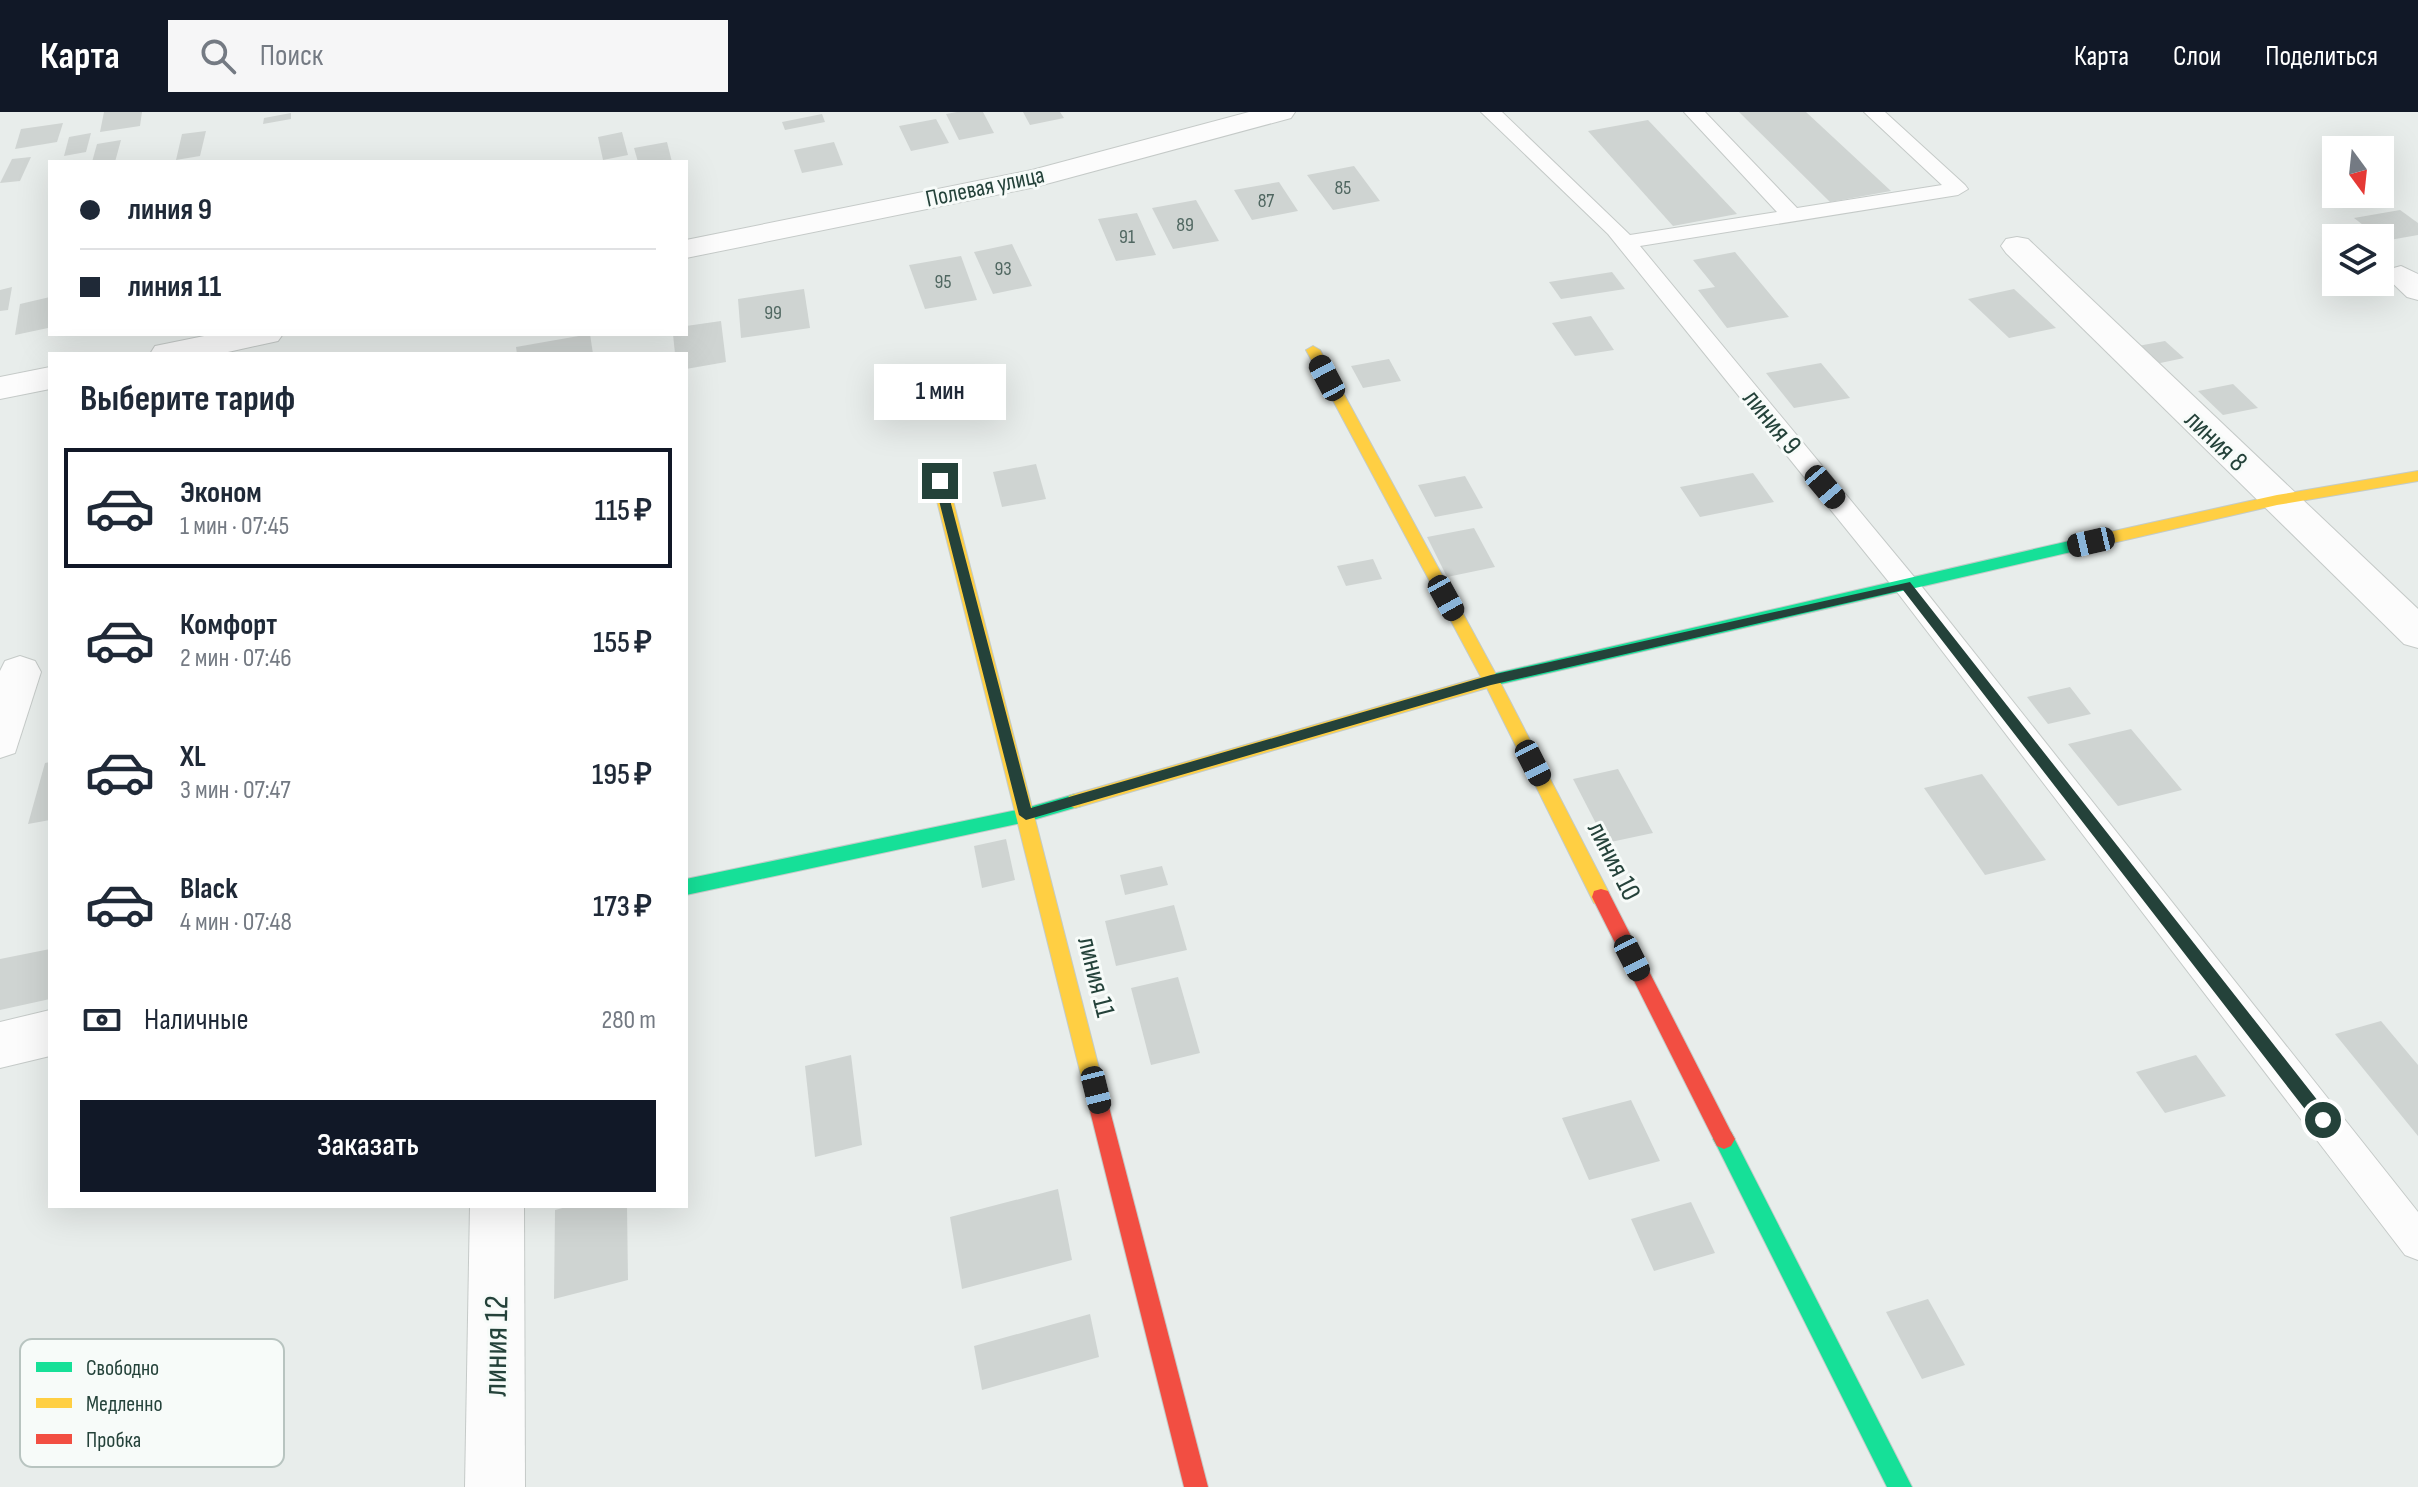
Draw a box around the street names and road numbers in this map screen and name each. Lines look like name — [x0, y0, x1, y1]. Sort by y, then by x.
street label: Полевая улица — [923, 160, 1047, 214]
street label: линия 9 — [1736, 383, 1808, 461]
street label: линия 8 — [2178, 403, 2254, 479]
street label: линия 10 — [1580, 816, 1648, 906]
street label: линия 11 — [1070, 933, 1122, 1021]
street label: линия 12 — [475, 1295, 517, 1397]

